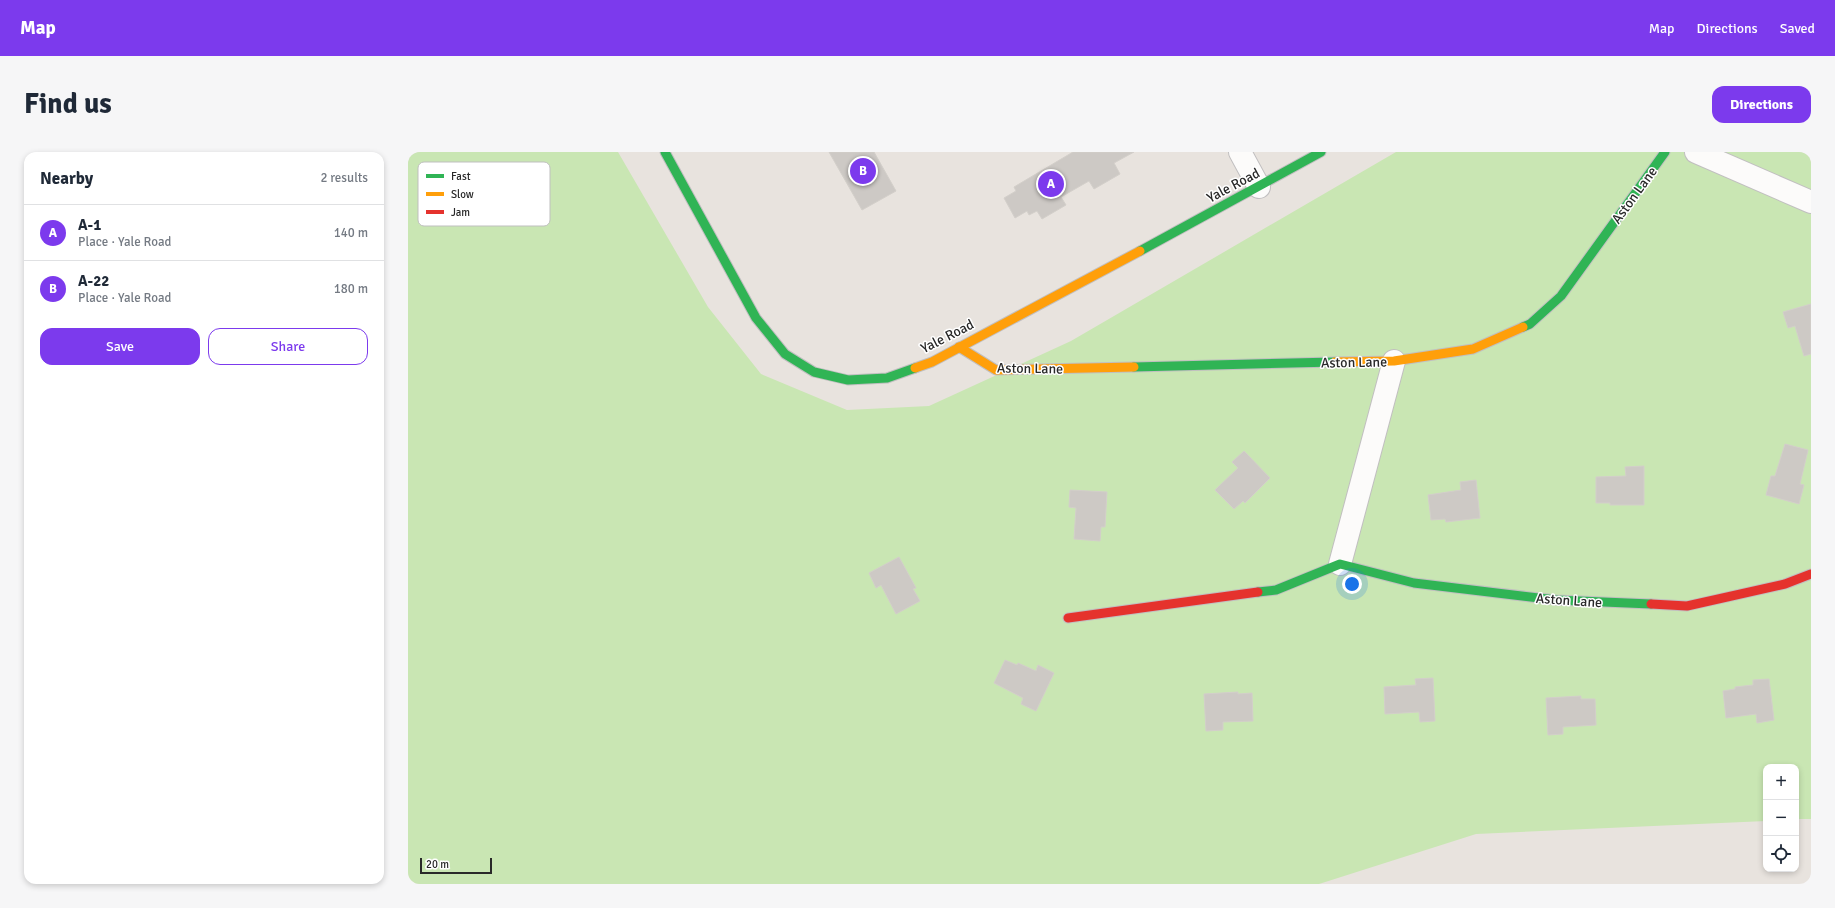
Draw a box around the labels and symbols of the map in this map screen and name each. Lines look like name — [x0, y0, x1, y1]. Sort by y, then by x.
pin: B — [850, 156, 876, 186]
legend — [418, 162, 550, 226]
street label: Aston Lane — [1608, 163, 1661, 227]
street label: Yale Road — [1204, 164, 1263, 206]
pin: A — [1038, 169, 1064, 199]
text: Fast — [451, 170, 471, 183]
text: Slow — [451, 188, 474, 201]
text: Jam — [451, 206, 470, 219]
street label: Yale Road — [918, 316, 977, 357]
street label: Aston Lane — [1321, 353, 1387, 372]
street label: Aston Lane — [997, 359, 1063, 378]
your location — [1342, 574, 1362, 594]
street label: Aston Lane — [1535, 590, 1603, 611]
scale bar — [420, 856, 492, 875]

